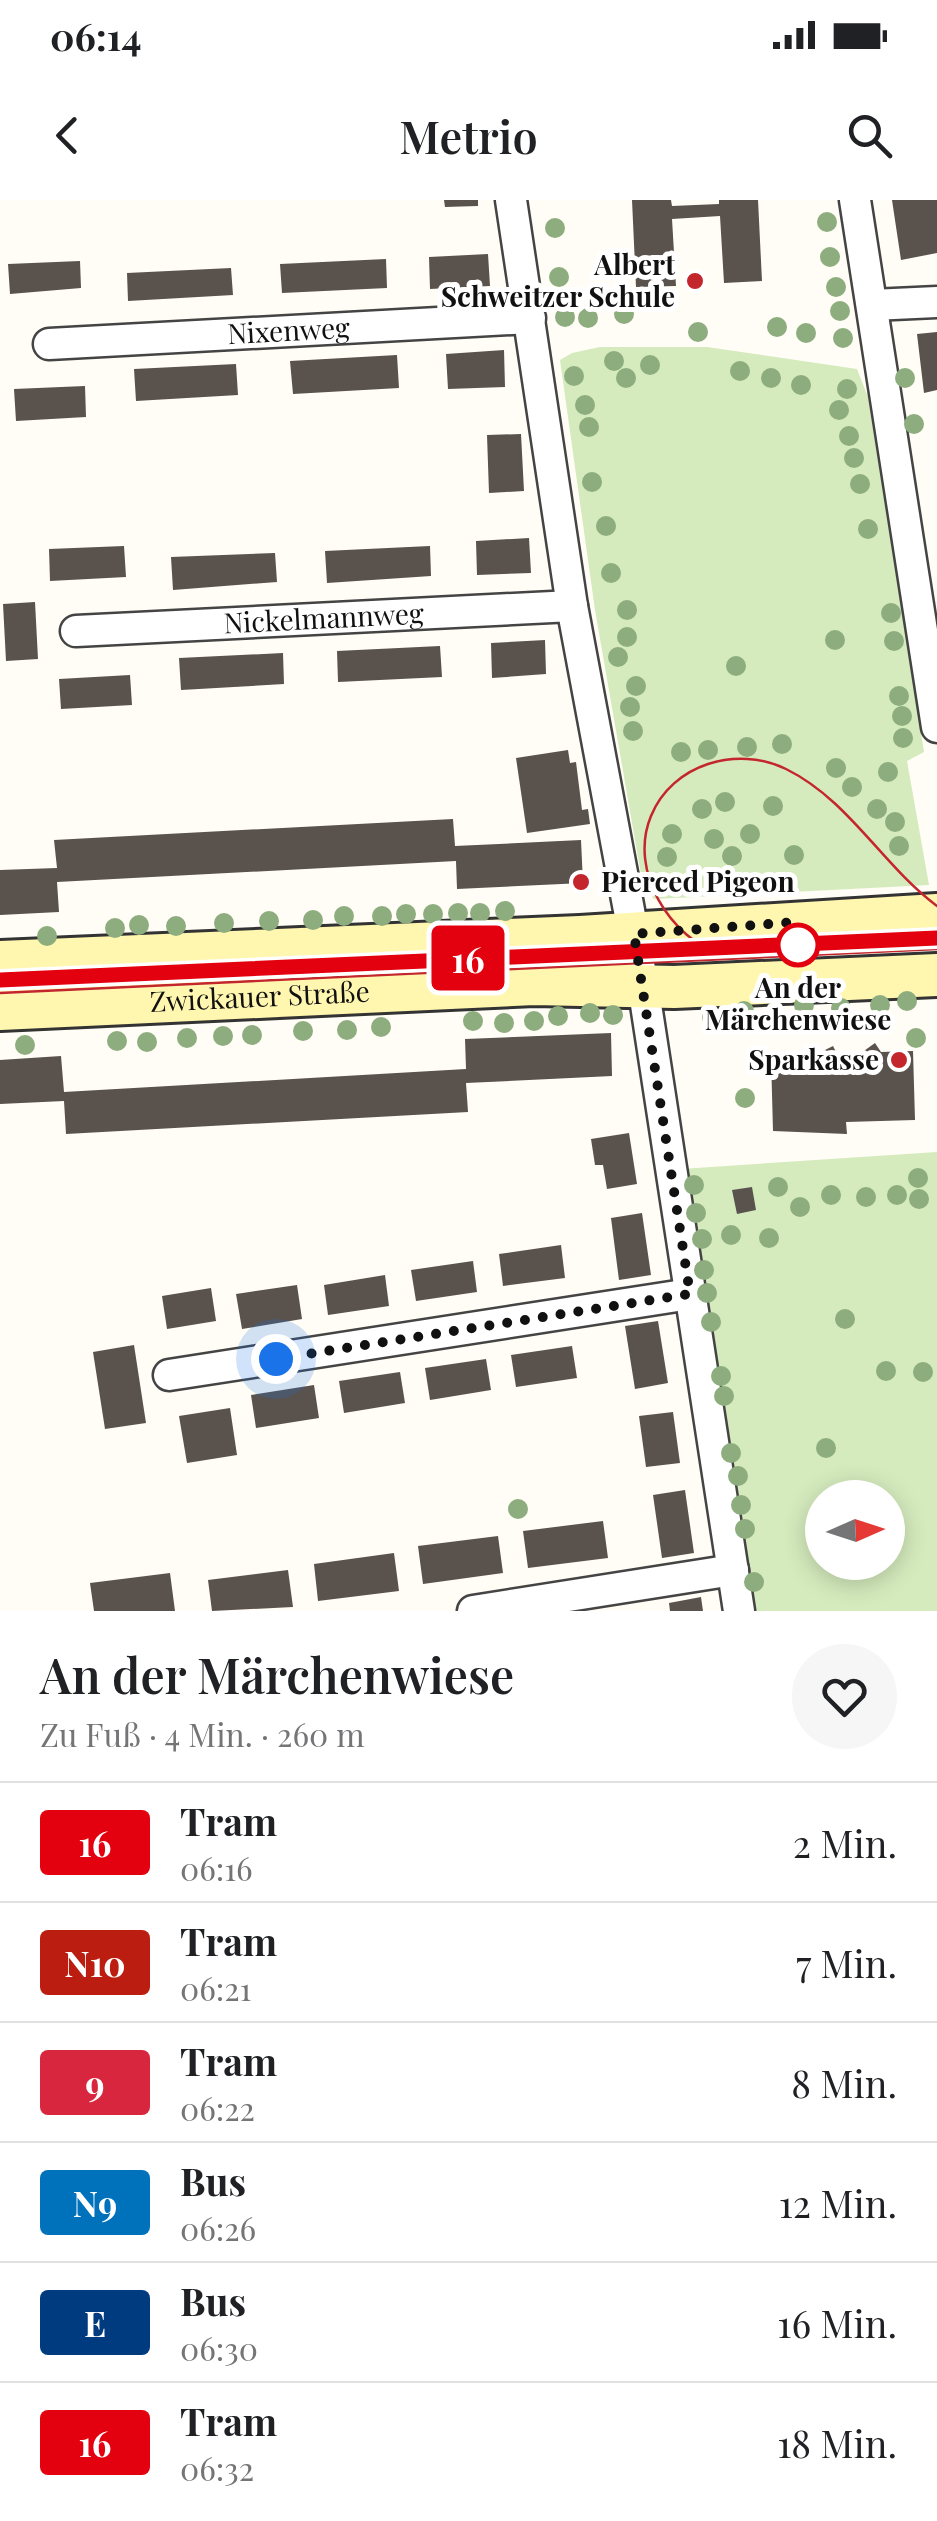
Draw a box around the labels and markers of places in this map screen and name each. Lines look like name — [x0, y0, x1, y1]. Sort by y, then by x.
place label: Albert Schweitzer Schule — [441, 245, 675, 314]
marker: Albert Schweitzer Schule — [684, 270, 706, 292]
place label: Pierced Pigeon — [601, 862, 795, 899]
marker: Pierced Pigeon — [570, 871, 592, 893]
marker: An der Märchenwiese — [777, 924, 819, 966]
place label: An der Märchenwiese — [705, 968, 891, 1037]
place label: Sparkasse — [748, 1040, 879, 1077]
marker: Sparkasse — [888, 1049, 910, 1071]

